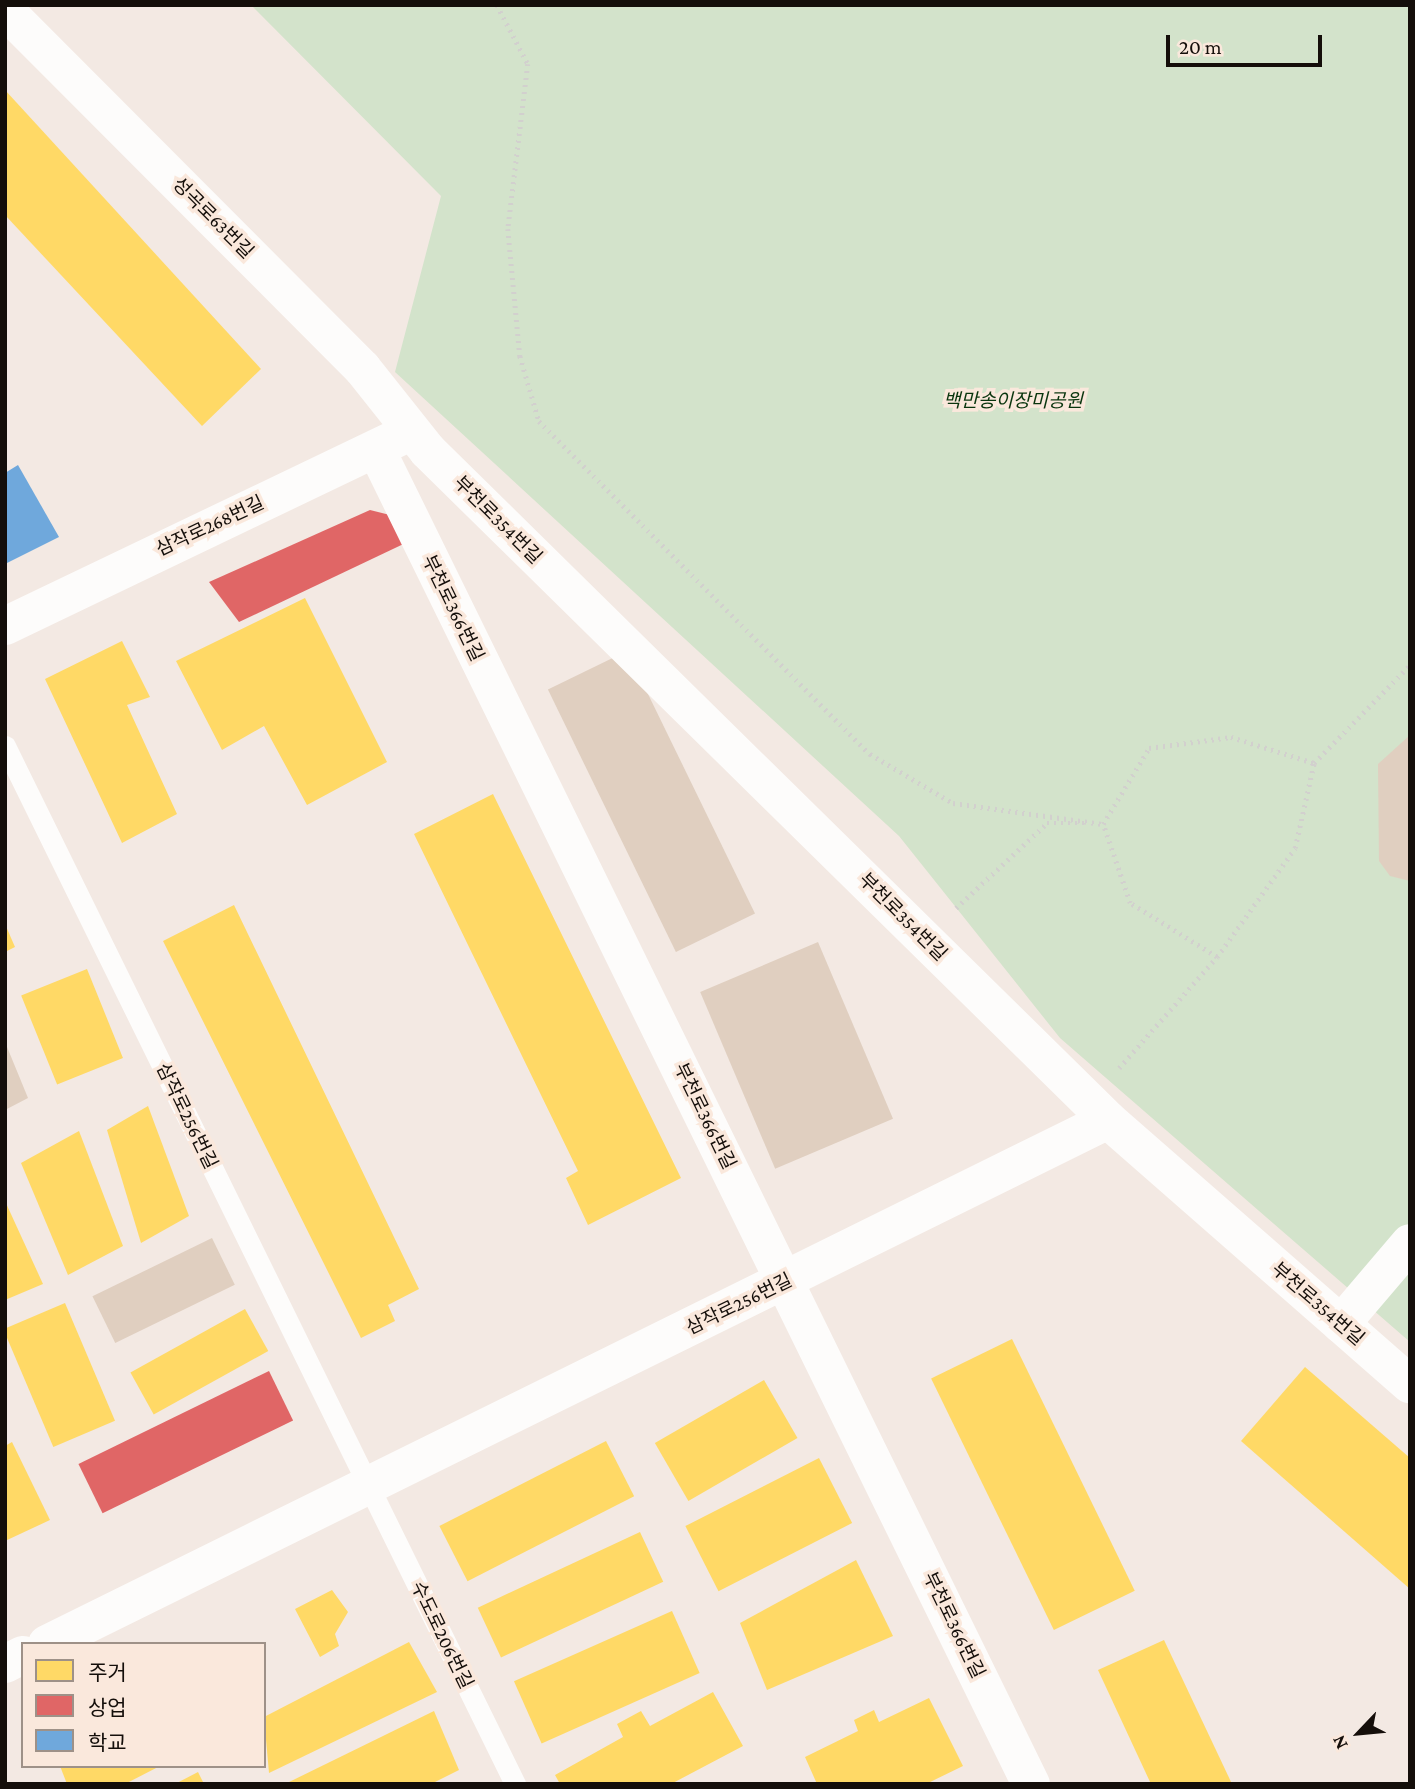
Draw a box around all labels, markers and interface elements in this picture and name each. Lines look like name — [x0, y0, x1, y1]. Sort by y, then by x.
scale bar — [1170, 21, 1326, 65]
text: 20 m — [1179, 35, 1222, 59]
street label: 성곡로63번길 — [168, 173, 258, 263]
park label: 백만송이장미공원 — [943, 390, 1083, 412]
street label: 부천로354번길 — [449, 471, 547, 569]
street label: 삼작로268번길 — [152, 491, 268, 561]
street label: 부천로366번길 — [417, 551, 489, 665]
street label: 부천로354번길 — [854, 868, 952, 966]
street label: 삼작로256번길 — [152, 1059, 222, 1173]
street label: 부천로366번길 — [669, 1059, 741, 1173]
street label: 부천로354번길 — [1267, 1258, 1369, 1350]
street label: 삼작로256번길 — [682, 1269, 796, 1339]
street label: 부천로366번길 — [918, 1568, 990, 1682]
street label: 수도로206번길 — [406, 1577, 478, 1693]
legend — [21, 1642, 266, 1768]
text: 주거 — [88, 1661, 127, 1685]
text: 상업 — [88, 1696, 127, 1720]
north arrow — [1324, 1698, 1394, 1768]
text: 학교 — [88, 1731, 127, 1755]
text: N — [1327, 1732, 1352, 1753]

